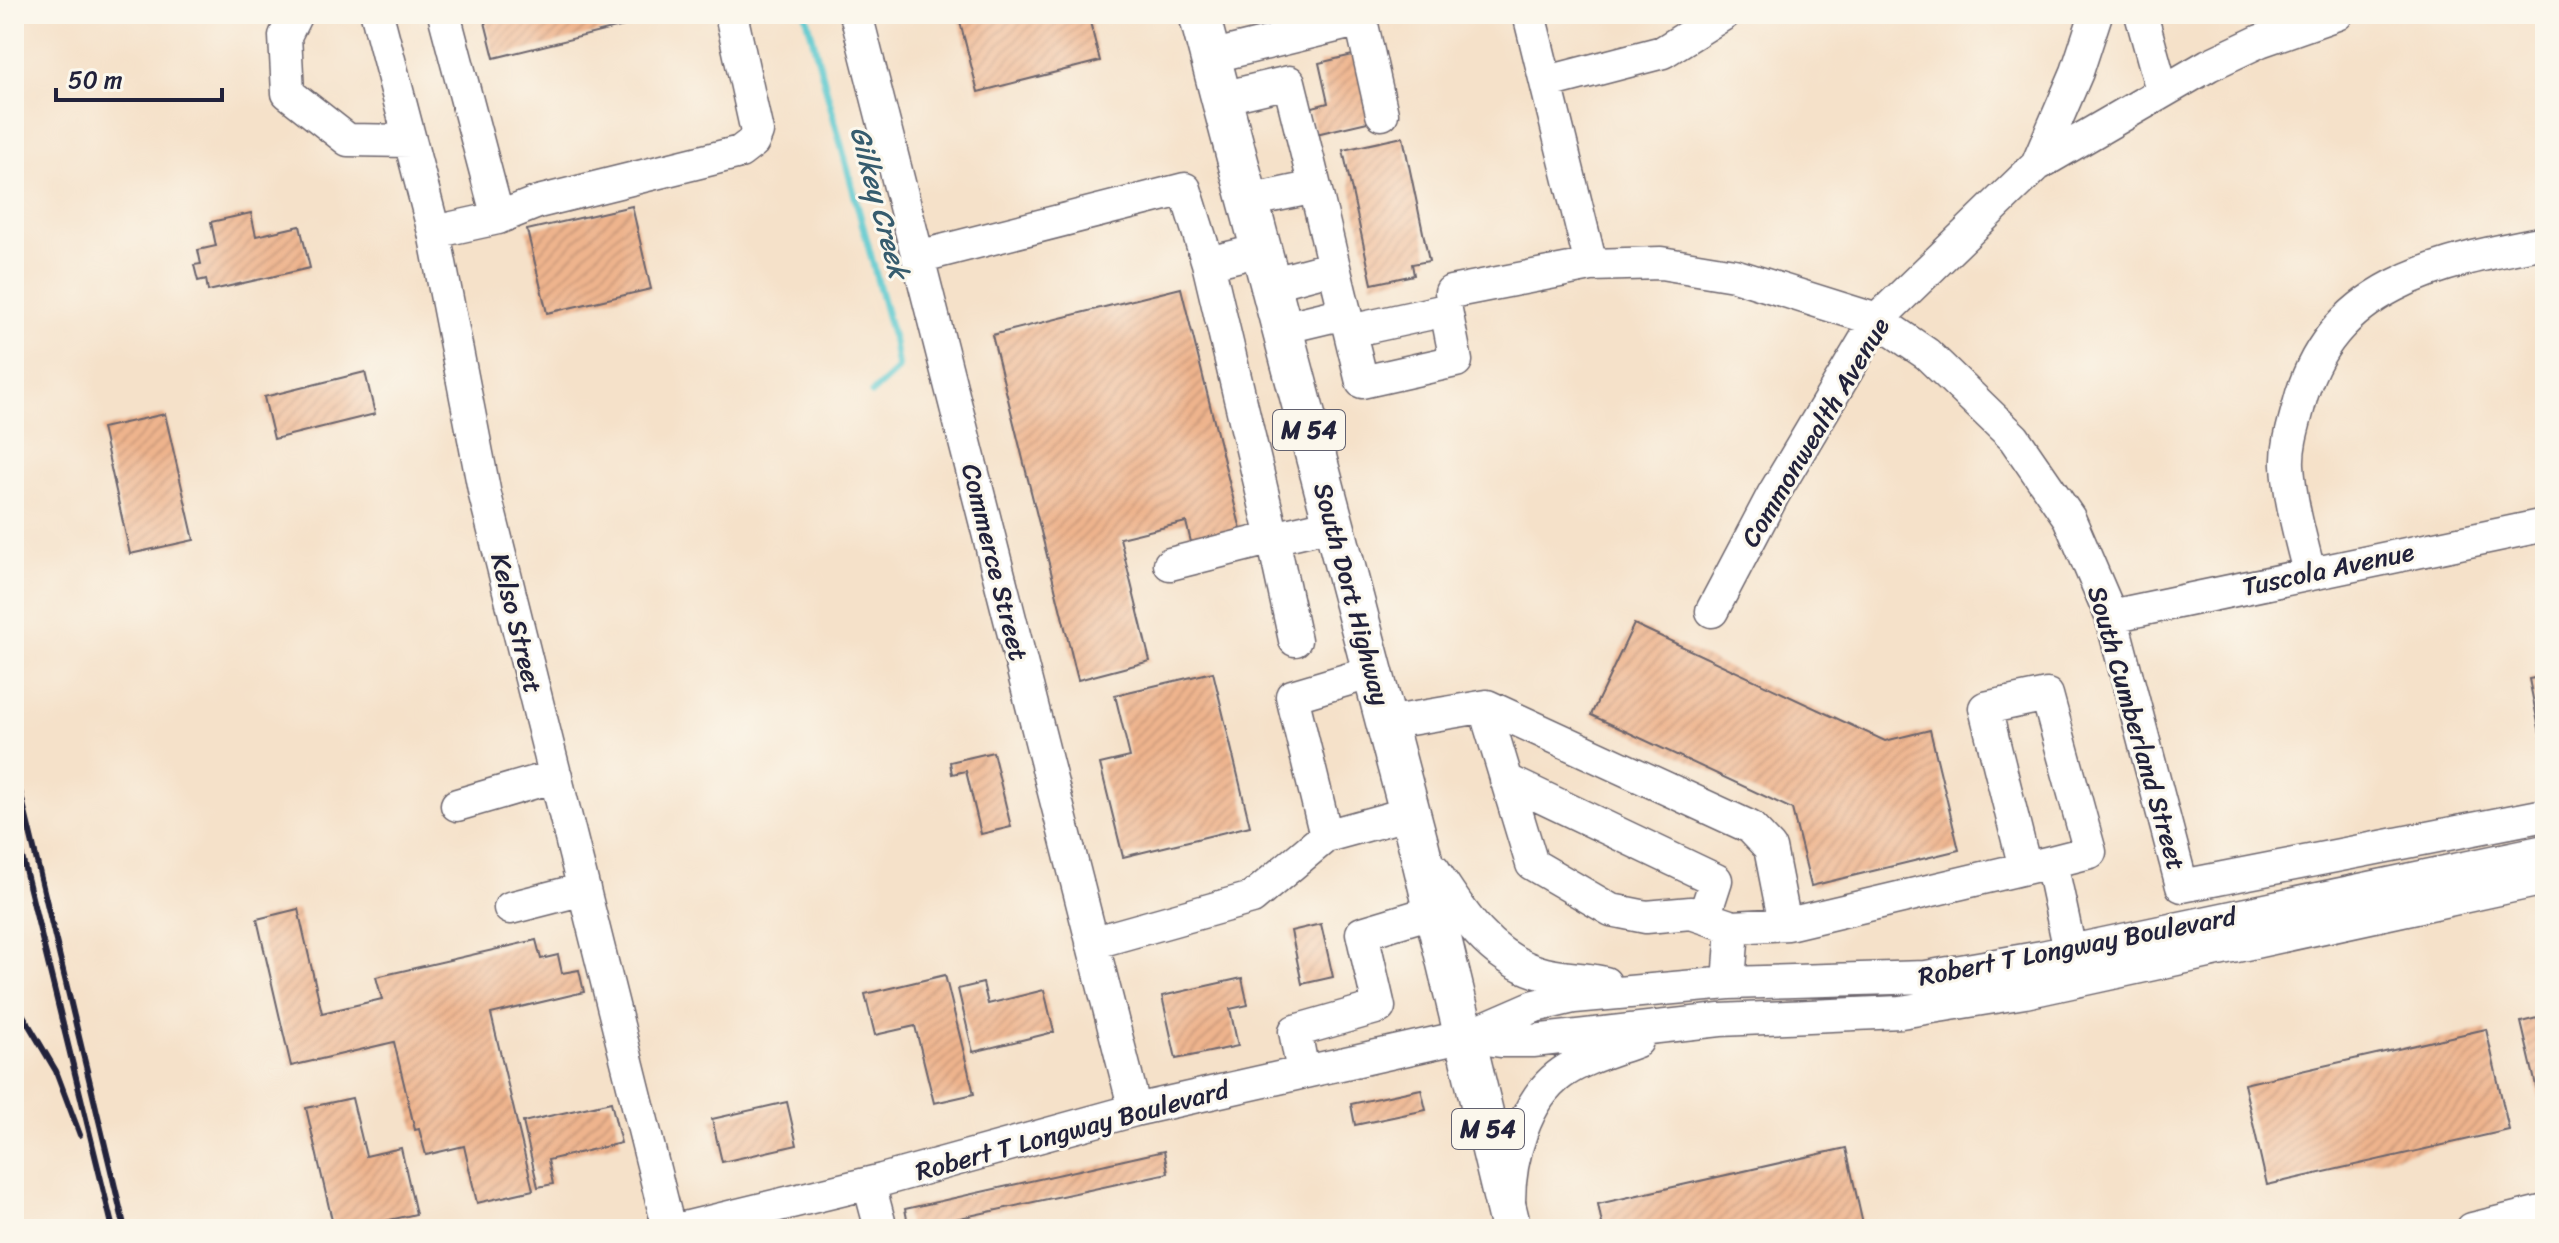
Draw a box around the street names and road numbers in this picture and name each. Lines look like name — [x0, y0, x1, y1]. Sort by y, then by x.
street label: Commonwealth Avenue — [1728, 308, 1902, 556]
road number: M 54 — [1273, 410, 1345, 450]
street label: Commerce Street — [948, 458, 1042, 666]
street label: South Dort Highway — [1300, 477, 1404, 711]
street label: Tuscola Avenue — [2238, 528, 2419, 610]
street label: Kelso Street — [477, 548, 557, 698]
street label: South Cumberland Street — [2074, 580, 2200, 876]
street label: Robert T Longway Boulevard — [1914, 892, 2242, 999]
street label: Robert T Longway Boulevard — [910, 1065, 1236, 1194]
road number: M 54 — [1452, 1109, 1524, 1149]

